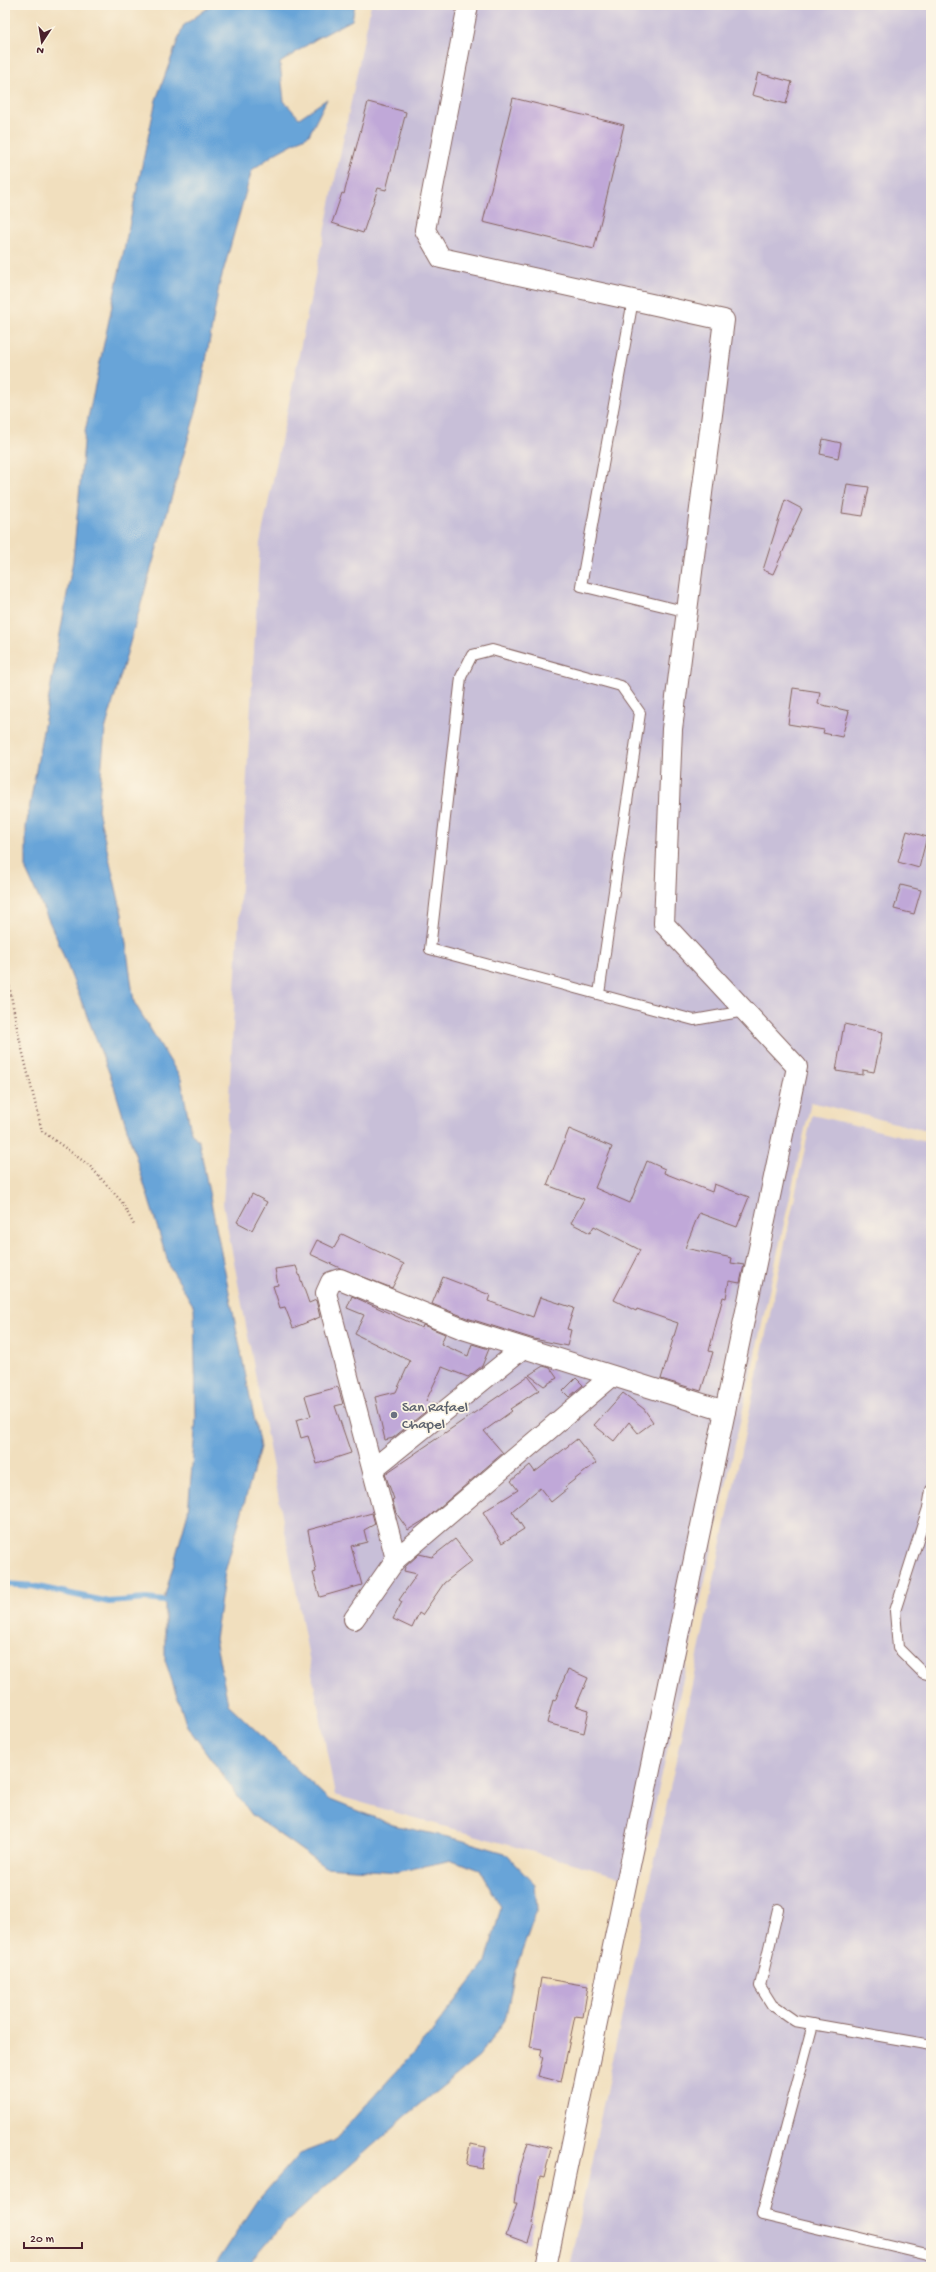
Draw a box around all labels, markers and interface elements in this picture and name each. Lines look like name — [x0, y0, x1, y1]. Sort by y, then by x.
north arrow — [22, 22, 62, 62]
text: N — [36, 43, 45, 56]
place label: San Rafael Chapel — [402, 1399, 468, 1434]
marker: San Rafael Chapel — [389, 1410, 399, 1420]
scale bar — [24, 2224, 82, 2250]
text: 20 m — [30, 2233, 55, 2247]

